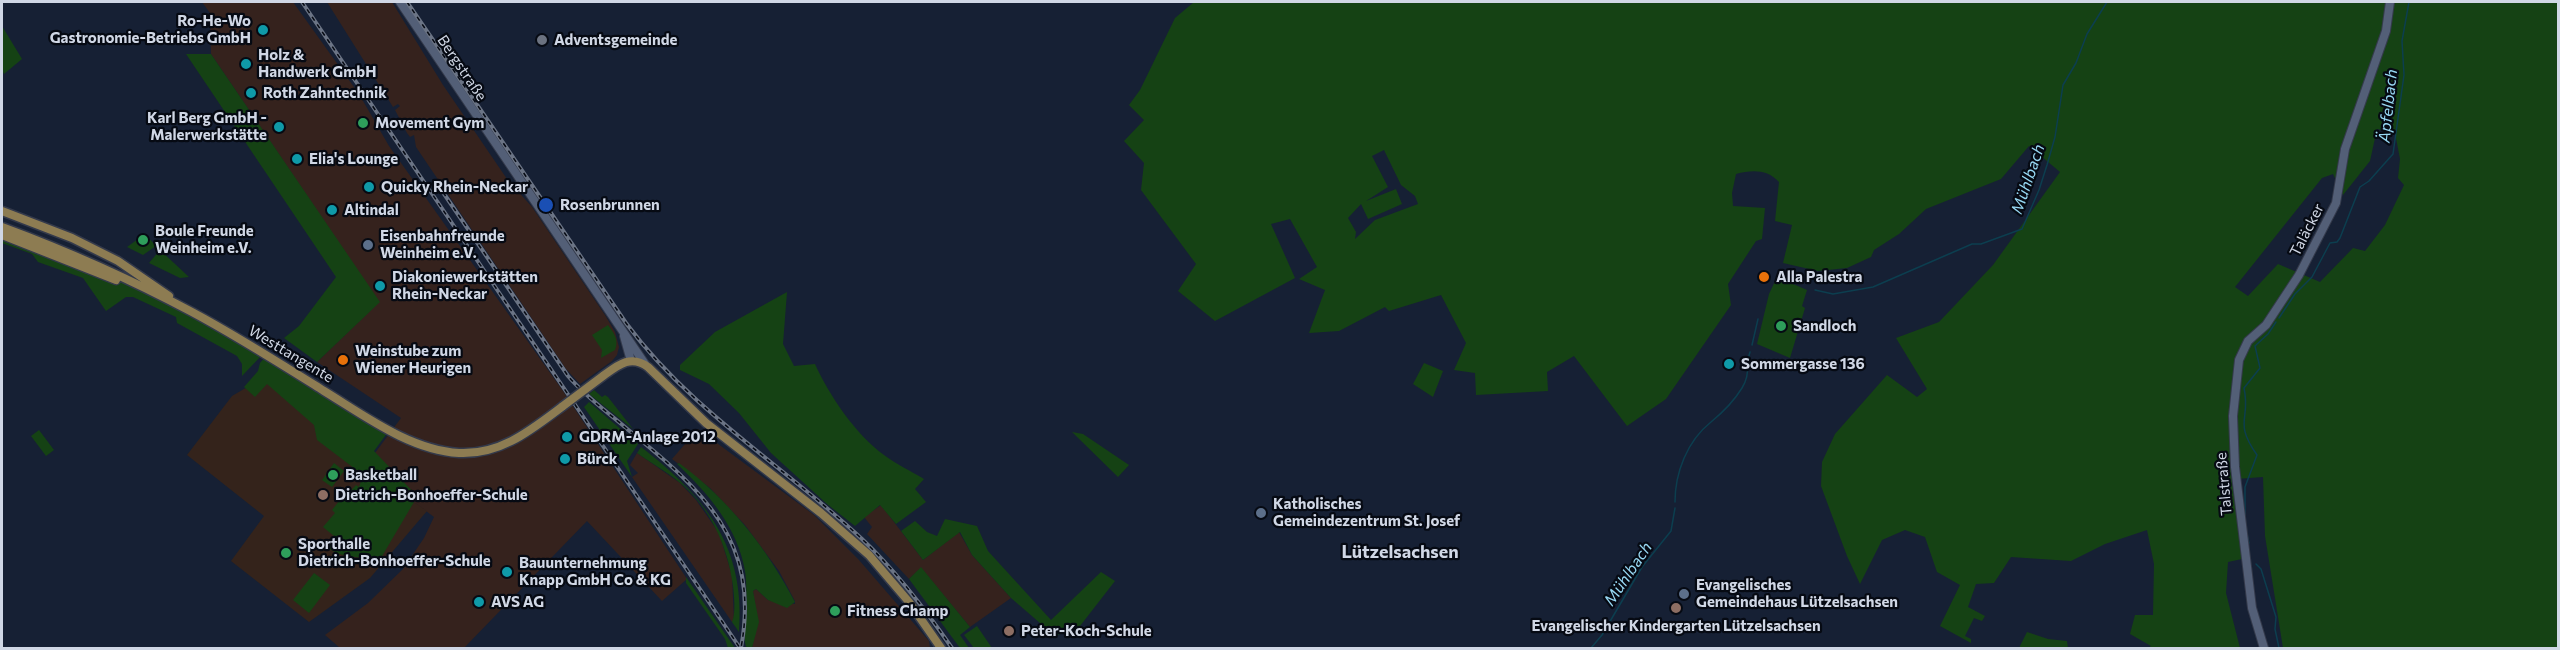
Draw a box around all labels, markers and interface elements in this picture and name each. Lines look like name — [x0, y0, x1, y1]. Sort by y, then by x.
place label: Ro-He-Wo Gastronomie-Betriebs GmbH — [50, 12, 251, 47]
marker: Ro-He-Wo Gastronomie-Betriebs GmbH — [256, 23, 270, 37]
place label: Adventsgemeinde — [554, 31, 677, 49]
street label: Bergstraße — [433, 32, 491, 104]
marker: Adventsgemeinde — [535, 33, 549, 47]
place label: Holz & Handwerk GmbH — [258, 46, 376, 81]
marker: Holz & Handwerk GmbH — [239, 57, 253, 71]
water label: Äpfelbach — [2375, 68, 2401, 144]
place label: Roth Zahntechnik — [263, 84, 387, 102]
marker: Roth Zahntechnik — [244, 86, 258, 100]
place label: Karl Berg GmbH - Malerwerkstätte — [147, 109, 267, 144]
place label: Movement Gym — [375, 114, 484, 132]
marker: Movement Gym — [356, 116, 370, 130]
marker: Karl Berg GmbH - Malerwerkstätte — [272, 120, 286, 134]
water label: Mühlbach — [2007, 142, 2049, 216]
place label: Elia's Lounge — [309, 150, 398, 168]
marker: Elia's Lounge — [290, 152, 304, 166]
place label: Quicky Rhein-Neckar — [381, 178, 528, 196]
marker: Quicky Rhein-Neckar — [362, 180, 376, 194]
marker: Rosenbrunnen — [537, 196, 555, 214]
place label: Rosenbrunnen — [560, 196, 660, 214]
place label: Altindal — [344, 201, 399, 219]
street label: Taläcker — [2286, 201, 2328, 259]
marker: Altindal — [325, 203, 339, 217]
place label: Boule Freunde Weinheim e.V. — [155, 222, 254, 257]
place label: Eisenbahnfreunde Weinheim e.V. — [380, 227, 505, 262]
marker: Boule Freunde Weinheim e.V. — [136, 233, 150, 247]
marker: Eisenbahnfreunde Weinheim e.V. — [361, 238, 375, 252]
place label: Diakoniewerkstätten Rhein-Neckar — [392, 268, 538, 303]
place label: Alla Palestra — [1776, 268, 1863, 286]
marker: Alla Palestra — [1757, 270, 1771, 284]
marker: Diakoniewerkstätten Rhein-Neckar — [373, 279, 387, 293]
place label: Sandloch — [1793, 317, 1856, 335]
marker: Sandloch — [1774, 319, 1788, 333]
street label: Westtangente — [245, 322, 337, 386]
place label: Weinstube zum Wiener Heurigen — [355, 342, 471, 377]
marker: Weinstube zum Wiener Heurigen — [336, 353, 350, 367]
place label: Sommergasse 136 — [1741, 355, 1865, 373]
marker: Sommergasse 136 — [1722, 357, 1736, 371]
place label: GDRM-Anlage 2012 — [579, 428, 716, 446]
marker: GDRM-Anlage 2012 — [560, 430, 574, 444]
place label: Bürck — [577, 450, 617, 468]
marker: Bürck — [558, 452, 572, 466]
street label: Talstraße — [2212, 452, 2236, 516]
place label: Basketball — [345, 466, 417, 484]
marker: Basketball — [326, 468, 340, 482]
place label: Dietrich-Bonhoeffer-Schule — [335, 486, 528, 504]
marker: Dietrich-Bonhoeffer-Schule — [316, 488, 330, 502]
place label: Katholisches Gemeindezentrum St. Josef — [1273, 495, 1460, 530]
marker: Katholisches Gemeindezentrum St. Josef — [1254, 506, 1268, 520]
place label: Sporthalle Dietrich-Bonhoeffer-Schule — [298, 535, 491, 570]
water label: Mühlbach — [1600, 539, 1656, 609]
district label: Lützelsachsen — [1341, 541, 1459, 563]
marker: Sporthalle Dietrich-Bonhoeffer-Schule — [279, 546, 293, 560]
place label: Bauunternehmung Knapp GmbH Co & KG — [519, 554, 671, 589]
marker: Bauunternehmung Knapp GmbH Co & KG — [500, 565, 514, 579]
place label: Evangelisches Gemeindehaus Lützelsachsen — [1696, 576, 1898, 611]
marker: Evangelisches Gemeindehaus Lützelsachsen — [1677, 587, 1691, 601]
place label: AVS AG — [491, 593, 544, 611]
marker: AVS AG — [472, 595, 486, 609]
marker: Evangelischer Kindergarten Lützelsachsen — [1669, 601, 1683, 615]
place label: Fitness Champ — [847, 602, 948, 620]
marker: Fitness Champ — [828, 604, 842, 618]
place label: Evangelischer Kindergarten Lützelsachsen — [1531, 617, 1821, 635]
place label: Peter-Koch-Schule — [1021, 622, 1152, 640]
marker: Peter-Koch-Schule — [1002, 624, 1016, 638]

